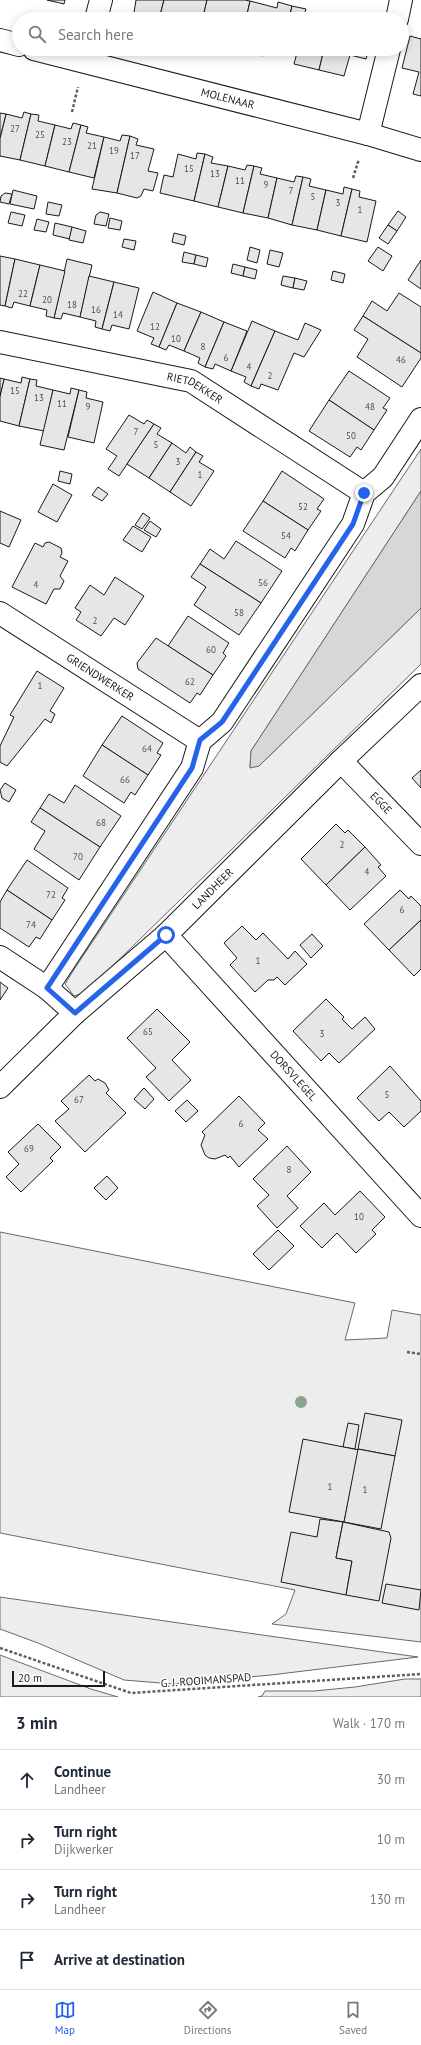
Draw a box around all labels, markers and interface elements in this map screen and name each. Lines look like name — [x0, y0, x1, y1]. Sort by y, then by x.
search box — [12, 12, 409, 56]
icon: search — [26, 23, 48, 45]
text: Search here — [58, 25, 134, 44]
street label: MOLENAAR — [200, 85, 256, 112]
house number: 27 — [10, 123, 20, 134]
house number: 25 — [35, 129, 45, 140]
house number: 23 — [62, 136, 72, 147]
house number: 21 — [87, 140, 97, 151]
house number: 19 — [109, 145, 119, 156]
house number: 17 — [130, 150, 140, 161]
house number: 15 — [184, 163, 194, 174]
house number: 13 — [210, 168, 220, 179]
house number: 11 — [235, 175, 245, 186]
house number: 9 — [264, 179, 269, 190]
house number: 7 — [289, 185, 294, 196]
house number: 5 — [311, 191, 316, 202]
house number: 3 — [336, 197, 341, 208]
house number: 1 — [358, 204, 363, 215]
house number: 22 — [18, 288, 28, 299]
house number: 20 — [42, 294, 52, 305]
house number: 18 — [67, 299, 77, 310]
house number: 16 — [91, 304, 101, 315]
house number: 14 — [113, 309, 123, 320]
house number: 12 — [150, 321, 160, 332]
house number: 10 — [171, 333, 181, 344]
house number: 8 — [201, 341, 206, 352]
house number: 6 — [224, 352, 229, 363]
house number: 46 — [396, 354, 406, 365]
house number: 4 — [247, 361, 252, 372]
street label: RIETDEKKER — [166, 369, 226, 407]
house number: 2 — [268, 370, 273, 381]
house number: 15 — [10, 385, 20, 396]
house number: 13 — [34, 392, 44, 403]
house number: 11 — [57, 398, 67, 409]
house number: 9 — [86, 401, 91, 412]
house number: 48 — [365, 401, 375, 412]
house number: 7 — [134, 426, 139, 437]
house number: 50 — [346, 430, 356, 441]
house number: 5 — [154, 439, 159, 450]
house number: 3 — [176, 456, 181, 467]
house number: 1 — [198, 469, 203, 480]
route end — [355, 484, 373, 502]
house number: 52 — [298, 501, 308, 512]
house number: 54 — [281, 530, 291, 541]
house number: 56 — [258, 577, 268, 588]
house number: 4 — [34, 579, 39, 590]
house number: 58 — [234, 607, 244, 618]
house number: 2 — [93, 615, 98, 626]
house number: 60 — [206, 644, 216, 655]
street label: GRIENDWERKER — [64, 650, 137, 704]
house number: 62 — [185, 676, 195, 687]
house number: 1 — [38, 680, 43, 691]
house number: 64 — [142, 743, 152, 754]
house number: 66 — [120, 774, 130, 785]
street label: EGGE — [367, 789, 395, 817]
house number: 68 — [96, 817, 106, 828]
house number: 2 — [340, 839, 345, 850]
house number: 70 — [73, 851, 83, 862]
street label: LANDHEER — [189, 865, 237, 912]
house number: 4 — [365, 866, 370, 877]
house number: 72 — [46, 889, 56, 900]
house number: 6 — [400, 904, 405, 915]
house number: 74 — [26, 919, 36, 930]
route start — [157, 926, 175, 944]
house number: 1 — [256, 955, 261, 966]
house number: 65 — [143, 1026, 153, 1037]
house number: 3 — [320, 1028, 325, 1039]
street label: DORSVLEGEL — [267, 1048, 320, 1104]
house number: 5 — [385, 1089, 390, 1100]
house number: 67 — [74, 1094, 84, 1105]
house number: 6 — [239, 1118, 244, 1129]
house number: 69 — [24, 1143, 34, 1154]
house number: 8 — [287, 1164, 292, 1175]
house number: 10 — [354, 1211, 364, 1222]
house number: 1 — [328, 1481, 333, 1492]
house number: 1 — [363, 1484, 368, 1495]
scale bar — [12, 1669, 105, 1688]
street label: G. J. ROOIMANSPAD — [160, 1670, 252, 1690]
text: 20 m — [18, 1671, 42, 1685]
text: 3 min — [16, 1712, 57, 1734]
text: Walk · 170 m — [333, 1715, 405, 1732]
text: Continue — [54, 1762, 111, 1781]
icon: ahead — [16, 1769, 38, 1791]
text: 30 m — [377, 1771, 405, 1788]
text: Landheer — [54, 1781, 106, 1798]
text: Turn right — [54, 1822, 117, 1841]
icon: right — [16, 1829, 38, 1851]
text: 10 m — [377, 1831, 405, 1848]
text: Dijkwerker — [54, 1841, 113, 1858]
text: Turn right — [54, 1882, 117, 1901]
icon: right — [16, 1889, 38, 1911]
text: 130 m — [370, 1891, 405, 1908]
text: Landheer — [54, 1901, 106, 1918]
icon: arrive — [16, 1949, 38, 1971]
text: Arrive at destination — [54, 1950, 185, 1969]
tab: Map — [54, 1999, 76, 2037]
tab: Directions — [184, 1999, 231, 2037]
tab: Saved — [339, 1999, 367, 2037]

